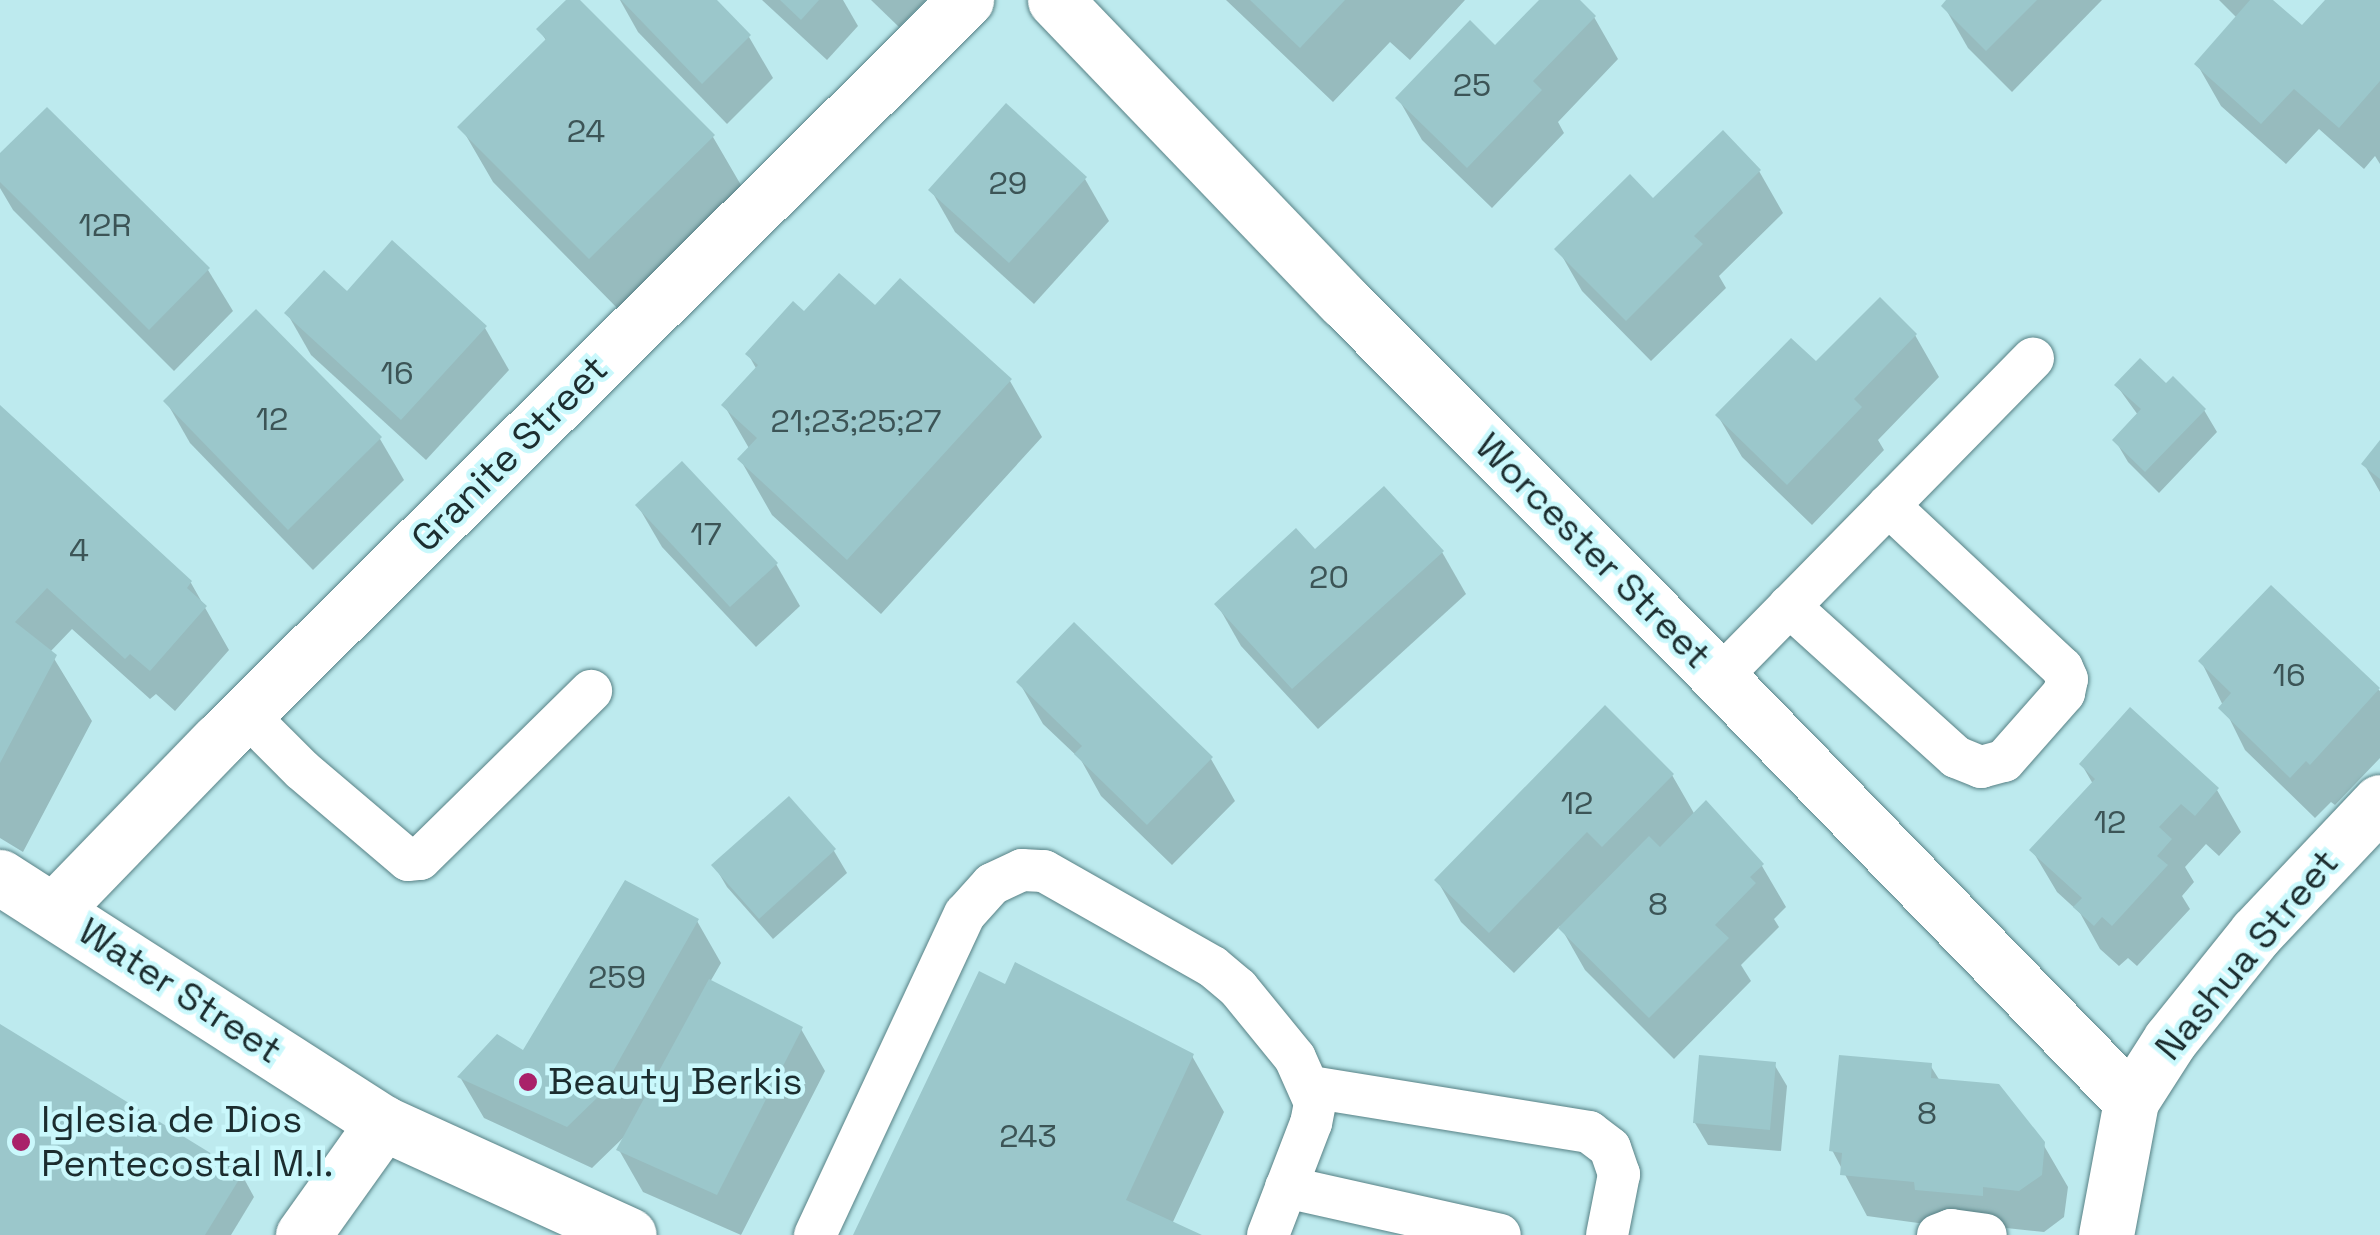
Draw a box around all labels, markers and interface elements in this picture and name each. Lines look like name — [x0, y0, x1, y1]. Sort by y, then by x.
house number: 25 — [1453, 66, 1491, 104]
house number: 24 — [567, 112, 605, 150]
house number: 29 — [989, 164, 1027, 202]
house number: 12R — [79, 206, 131, 244]
street label: Granite Street — [403, 347, 617, 561]
house number: 16 — [381, 354, 413, 392]
house number: 12 — [256, 400, 288, 438]
house number: 21;23;25;27 — [770, 402, 942, 440]
street label: Worcester Street — [1466, 424, 1720, 678]
house number: 17 — [690, 515, 722, 553]
house number: 4 — [69, 531, 89, 569]
house number: 20 — [1309, 558, 1349, 596]
house number: 16 — [2273, 656, 2305, 694]
house number: 12 — [1561, 784, 1593, 822]
house number: 12 — [2094, 803, 2126, 841]
street label: Nashua Street — [2146, 840, 2348, 1070]
house number: 8 — [1648, 885, 1668, 923]
street label: Water Street — [70, 908, 290, 1074]
house number: 259 — [588, 958, 646, 996]
place label: Beauty Berkis — [548, 1059, 802, 1105]
marker: Beauty Berkis — [517, 1071, 539, 1093]
house number: 8 — [1917, 1094, 1937, 1132]
place label: Iglesia de Dios Pentecostal M.I. — [41, 1097, 333, 1186]
house number: 243 — [999, 1117, 1057, 1155]
marker: Iglesia de Dios Pentecostal M.I. — [10, 1131, 32, 1153]

